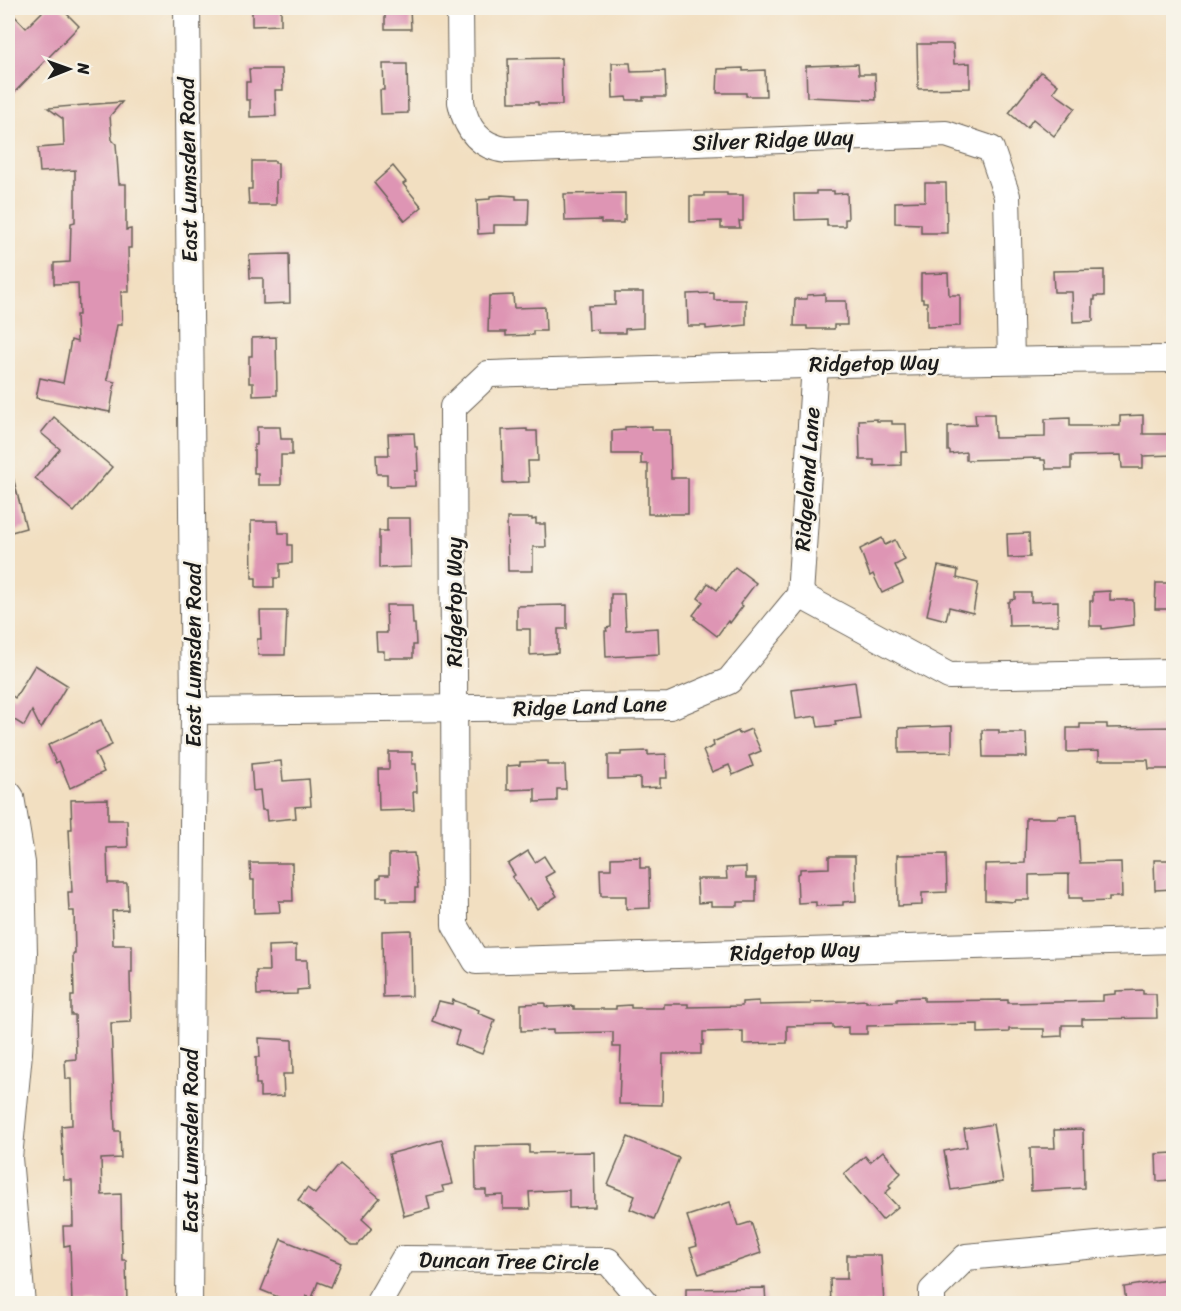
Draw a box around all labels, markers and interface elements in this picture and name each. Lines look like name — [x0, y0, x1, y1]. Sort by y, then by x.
north arrow — [39, 39, 99, 99]
text: N — [69, 62, 98, 75]
street label: East Lumsden Road — [167, 76, 209, 263]
street label: Silver Ridge Way — [692, 118, 855, 162]
street label: Ridgetop Way — [809, 342, 940, 384]
street label: Ridgeland Lane — [783, 406, 831, 552]
street label: Ridgetop Way — [435, 536, 474, 667]
street label: East Lumsden Road — [174, 561, 213, 747]
street label: Ridge Land Lane — [512, 684, 668, 728]
street label: Ridgetop Way — [729, 929, 861, 973]
street label: East Lumsden Road — [171, 1047, 210, 1233]
street label: Duncan Tree Circle — [419, 1240, 600, 1282]

